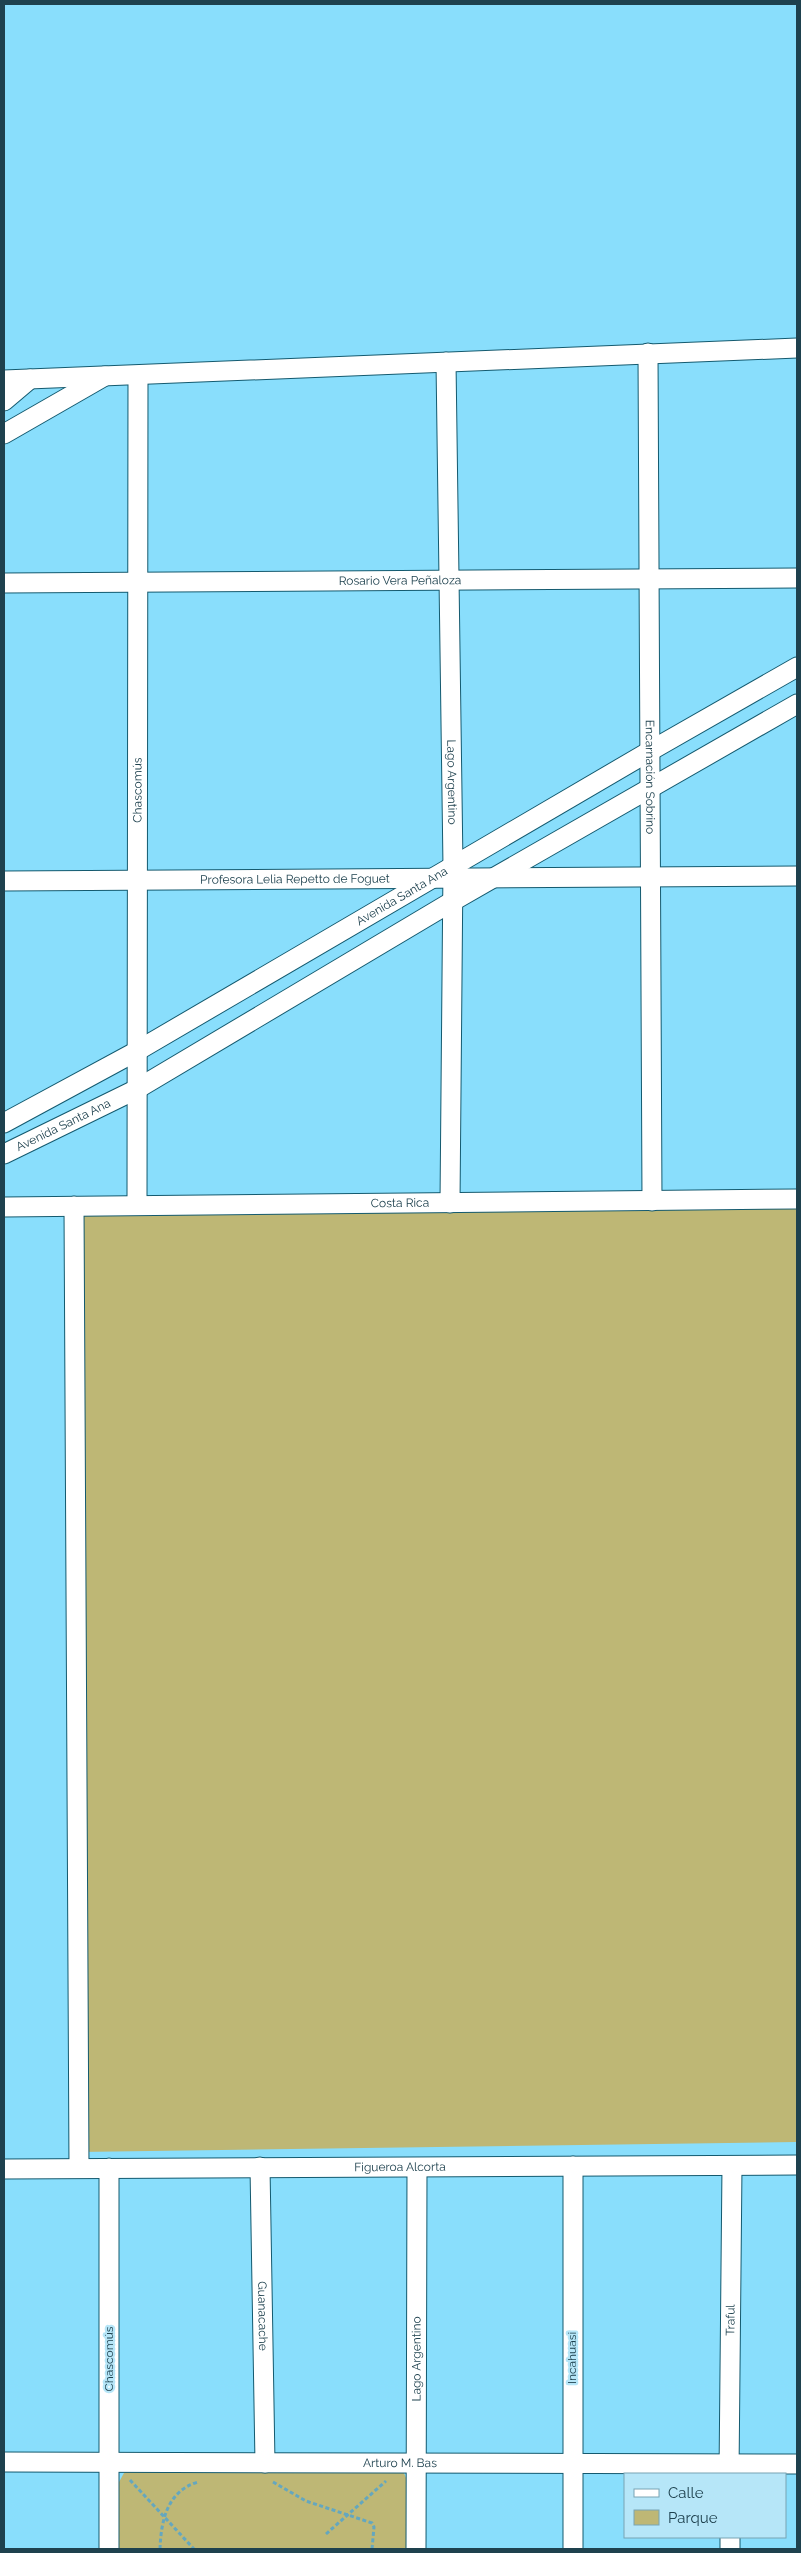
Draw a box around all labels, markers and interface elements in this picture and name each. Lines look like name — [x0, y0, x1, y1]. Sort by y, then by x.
street label: Rosario Vera Peñaloza — [339, 573, 461, 588]
street label: Encarnación Sobrino — [643, 720, 657, 834]
street label: Lago Argentino — [444, 739, 459, 825]
street label: Chascomús — [130, 757, 145, 823]
street label: Avenida Santa Ana — [354, 864, 450, 928]
street label: Profesora Lelia Repetto de Foguet — [200, 872, 390, 887]
street label: Avenida Santa Ana — [14, 1096, 113, 1154]
street label: Costa Rica — [371, 1196, 429, 1210]
street label: Figueroa Alcorta — [354, 2160, 446, 2174]
street label: Guanacache — [255, 2281, 270, 2351]
street label: Traful — [723, 2304, 738, 2336]
street label: Lago Argentino — [409, 2316, 424, 2402]
street label: Chascomús — [102, 2326, 116, 2392]
street label: Incahuasi — [565, 2332, 579, 2384]
street label: Arturo M. Bas — [363, 2456, 437, 2470]
legend — [624, 2473, 786, 2538]
text: Calle — [668, 2484, 704, 2502]
text: Parque — [668, 2509, 718, 2527]

